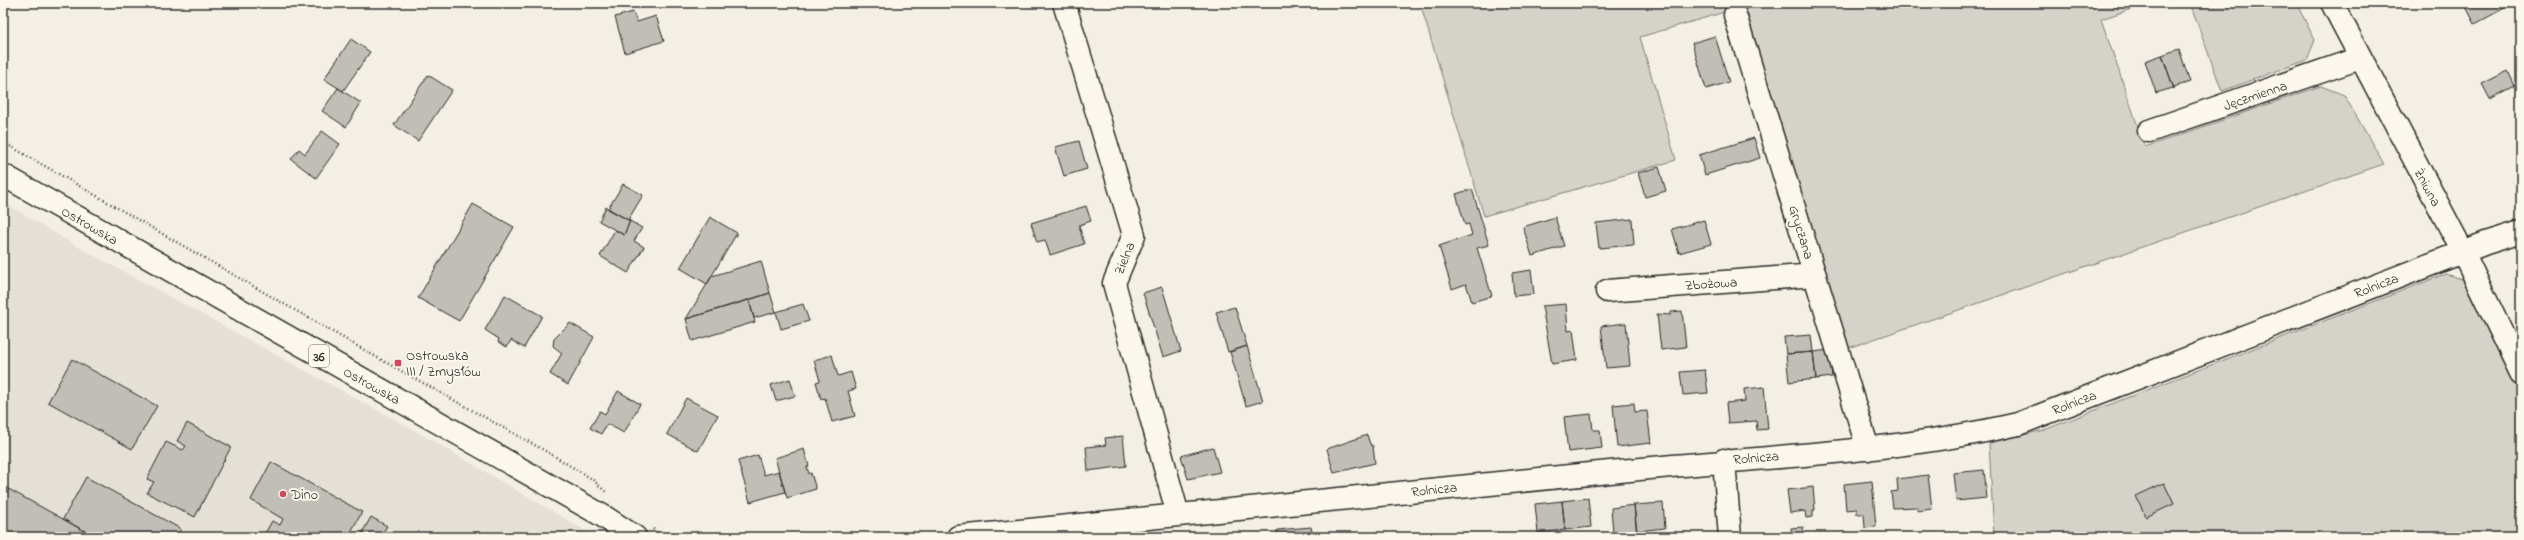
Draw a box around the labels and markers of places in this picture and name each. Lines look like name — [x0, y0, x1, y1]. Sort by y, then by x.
place label: Ostrowska III / Zmysłów — [406, 346, 481, 384]
marker: Ostrowska III / Zmysłów — [393, 358, 403, 368]
place label: Dino — [290, 485, 318, 506]
marker: Dino — [278, 489, 288, 499]

